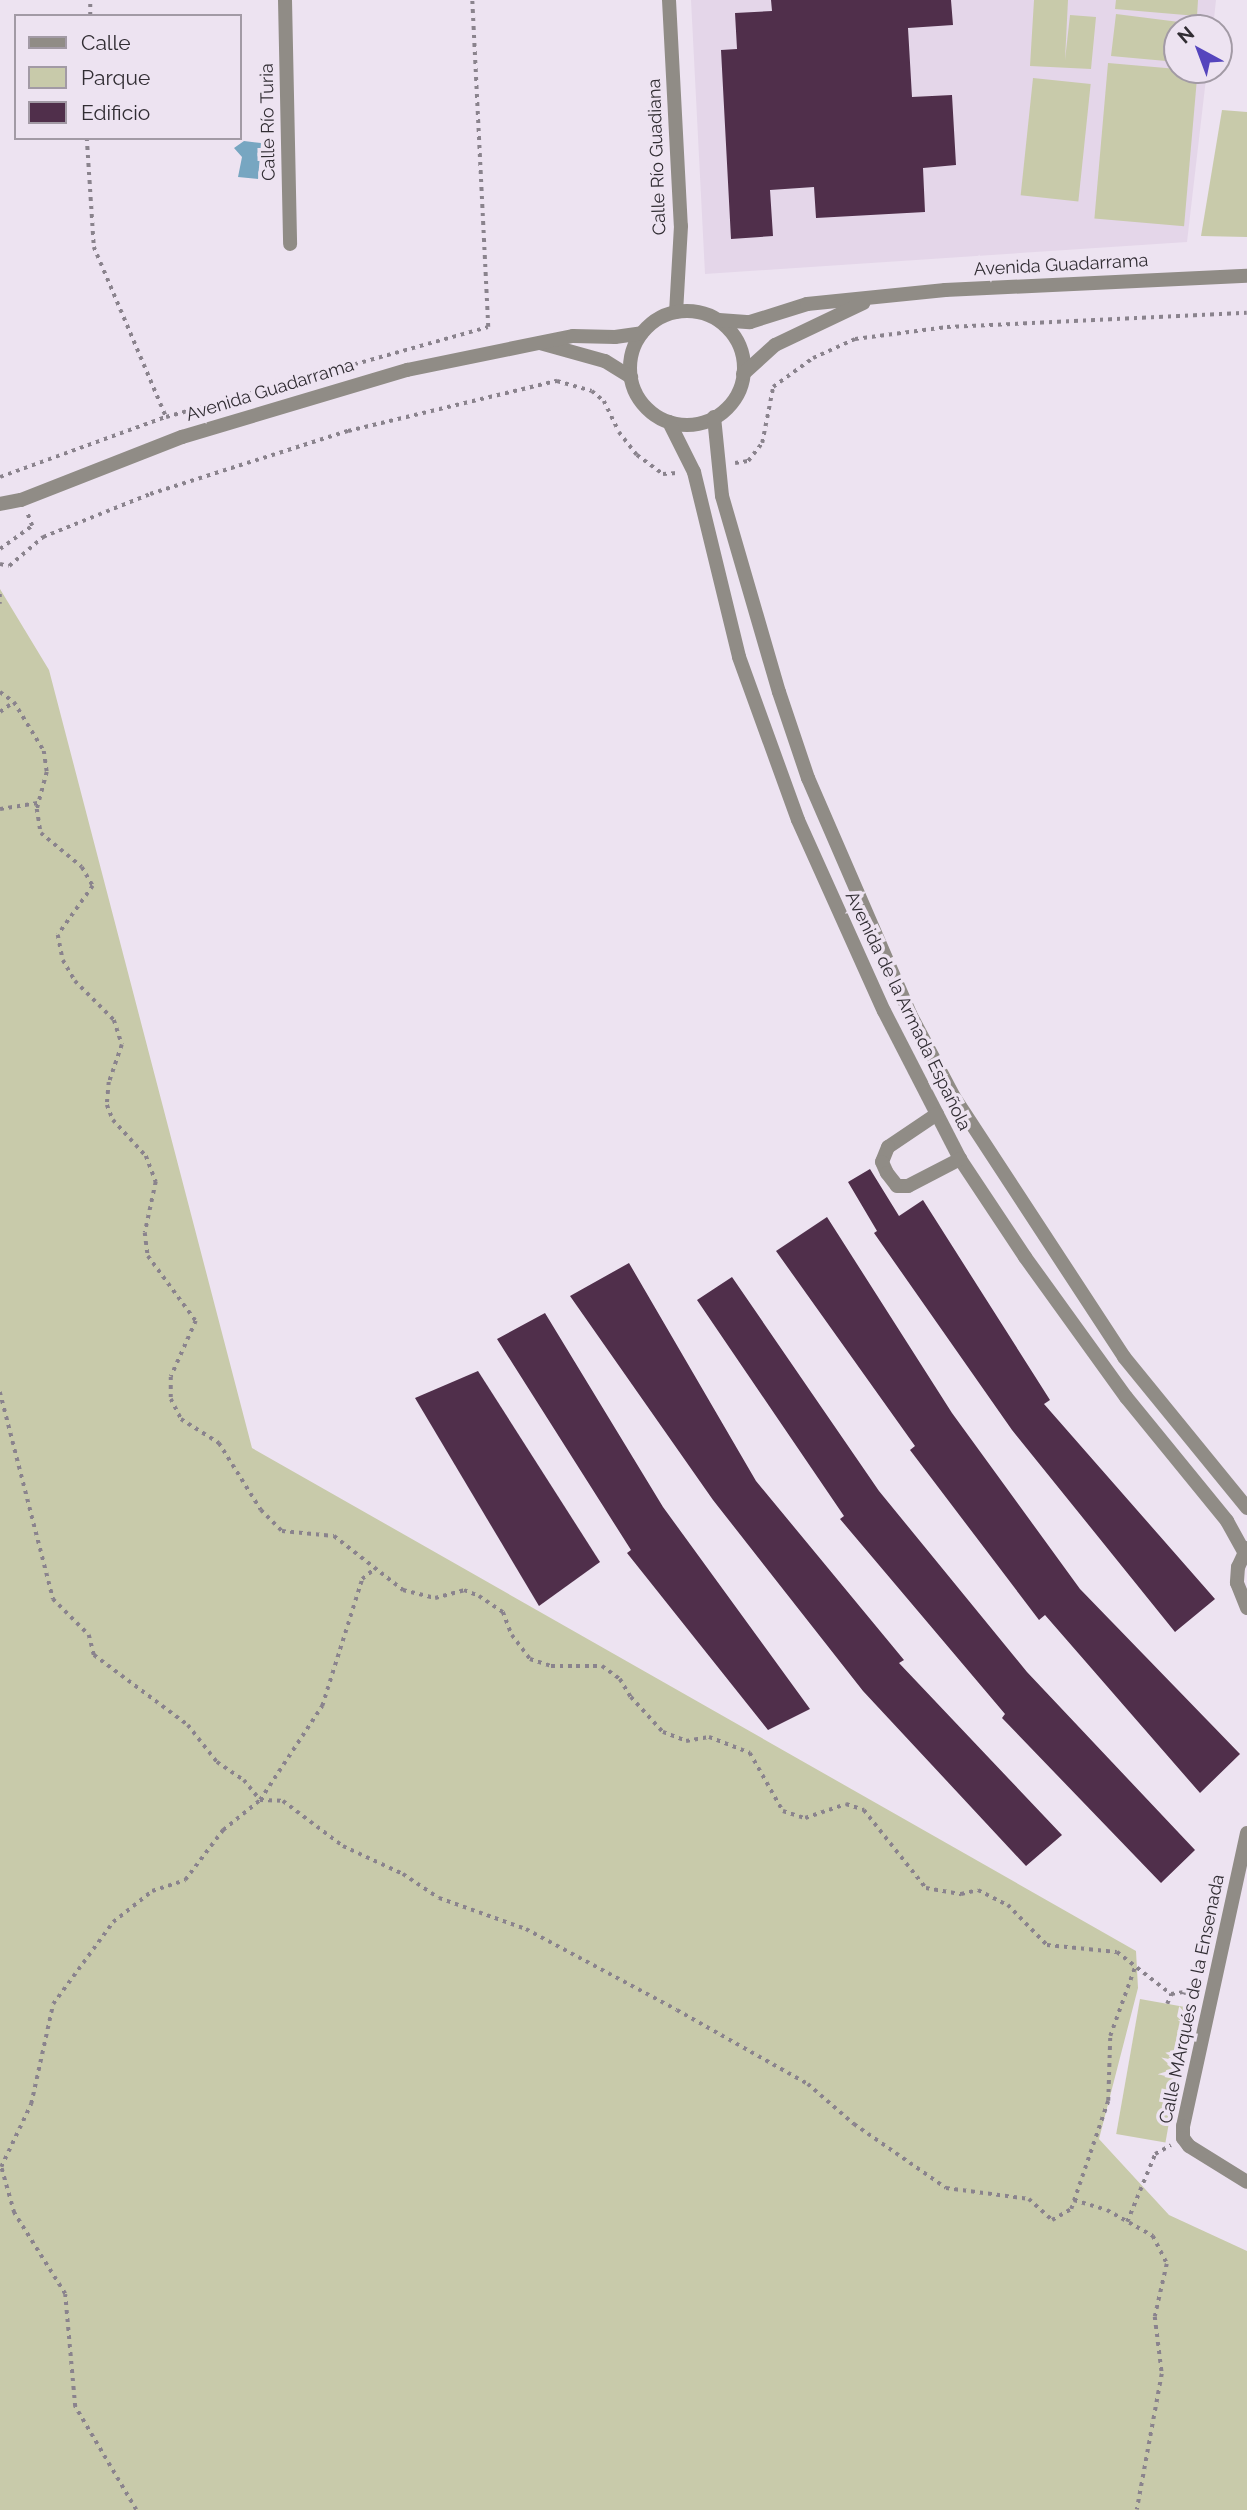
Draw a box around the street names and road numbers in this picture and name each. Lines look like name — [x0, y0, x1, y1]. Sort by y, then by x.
street label: Calle Río Turia — [256, 63, 280, 181]
street label: Calle Río Guadiana — [643, 78, 671, 236]
street label: Avenida Guadarrama — [973, 250, 1149, 280]
street label: Avenida Guadarrama — [183, 354, 357, 426]
street label: Avenida de la Armada Española — [840, 888, 976, 1134]
street label: Calle MArqués de la Ensenada — [1155, 1872, 1229, 2126]

